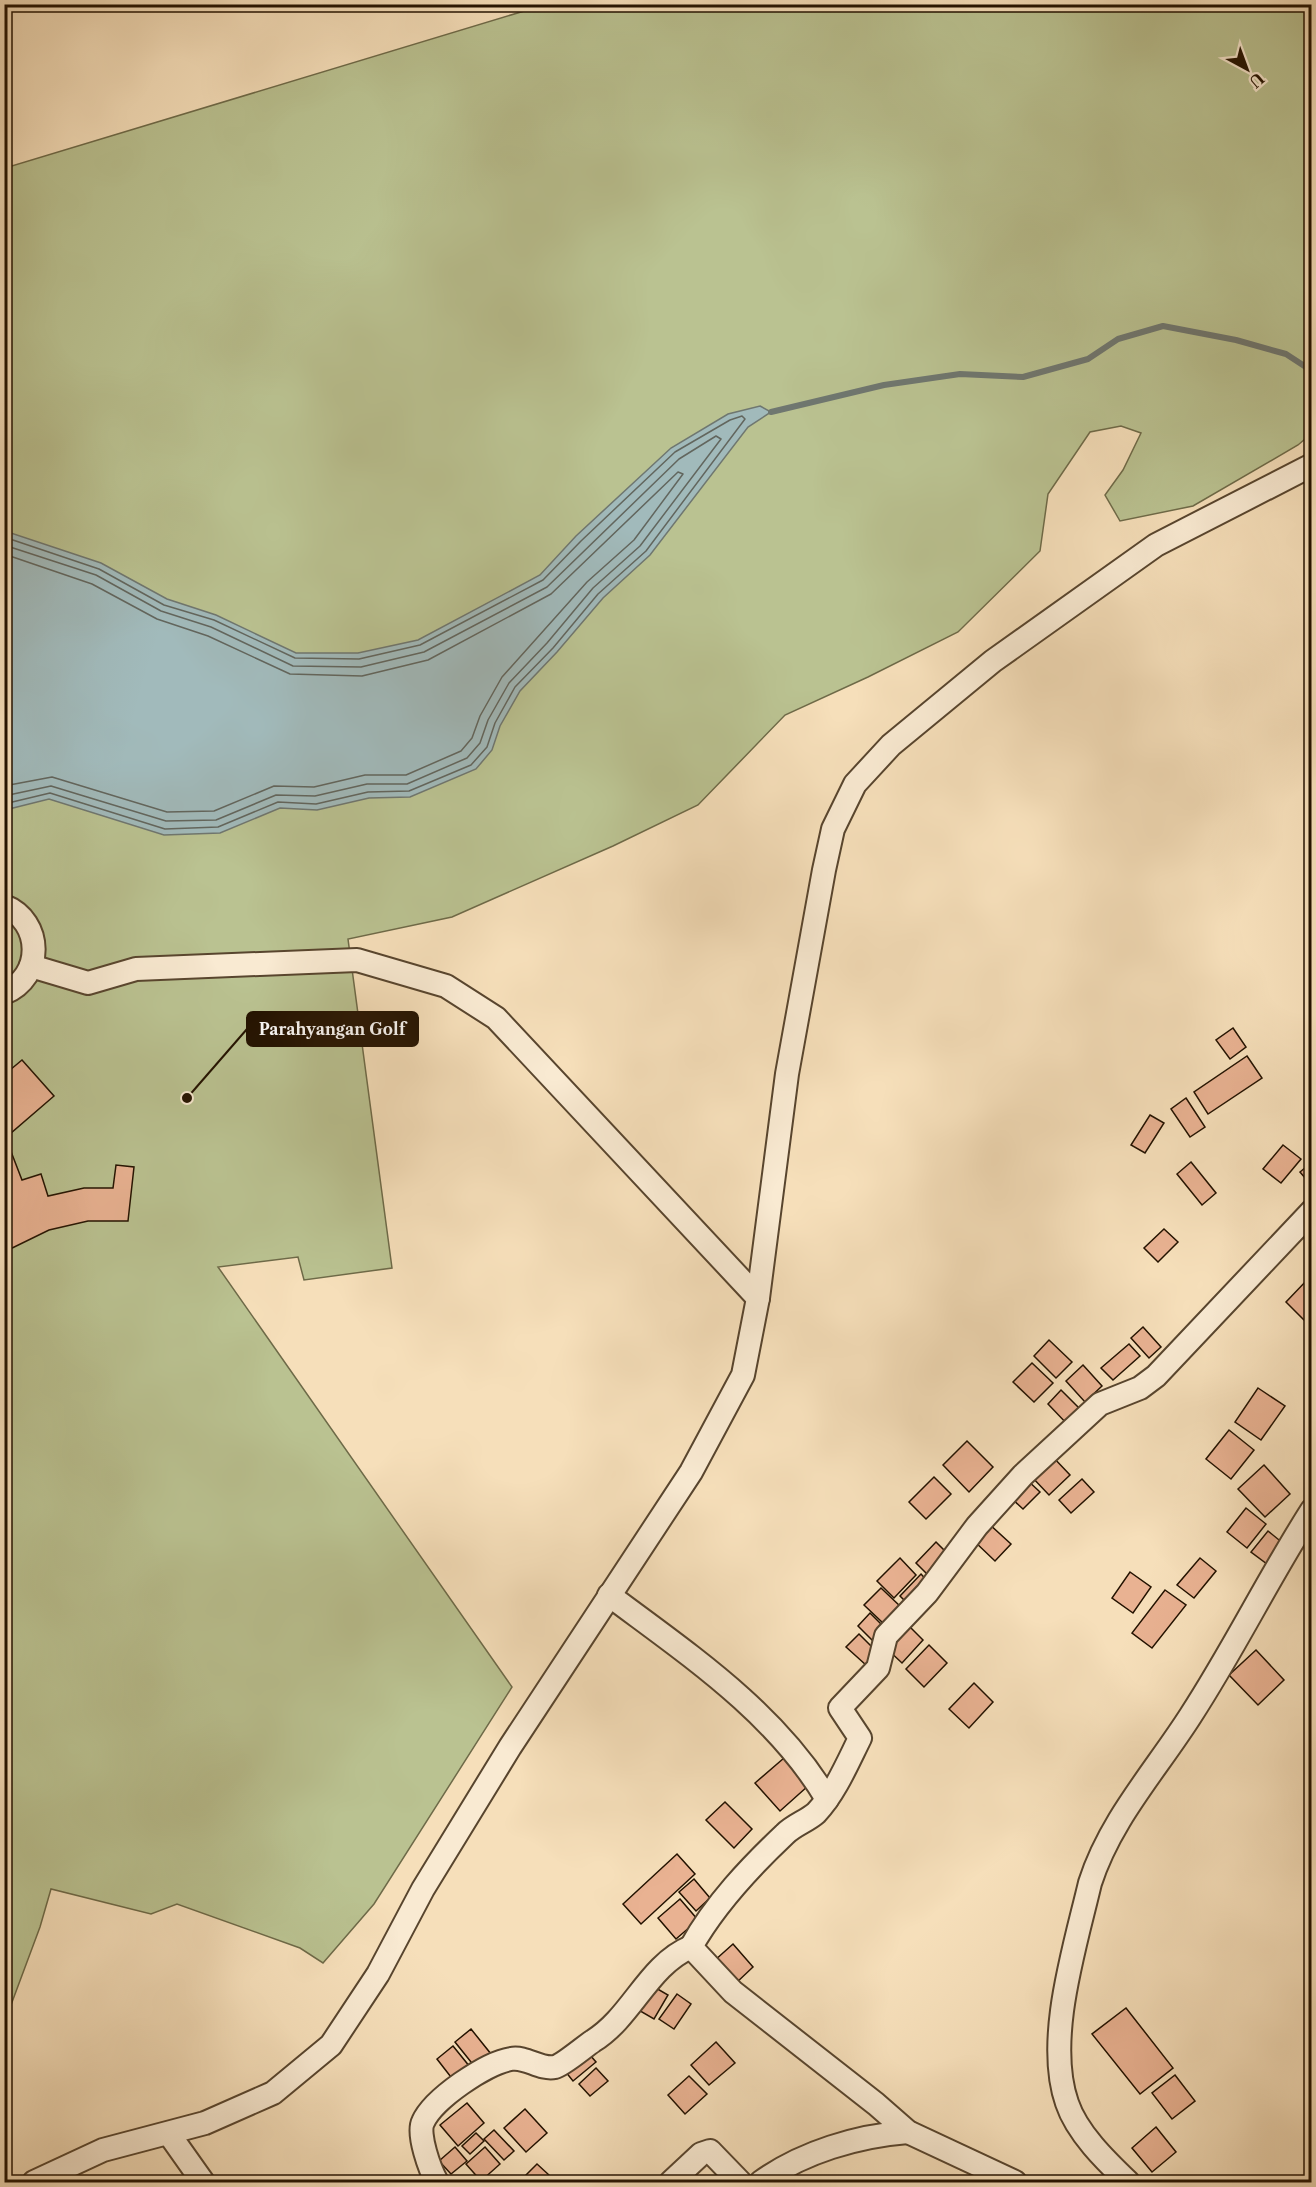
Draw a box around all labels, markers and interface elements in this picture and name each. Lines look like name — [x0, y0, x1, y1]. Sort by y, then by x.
north arrow — [1217, 39, 1277, 99]
text: U — [1245, 69, 1268, 92]
callout: Parahyangan Golf — [247, 1012, 418, 1046]
text: Parahyangan Golf — [259, 1019, 408, 1039]

